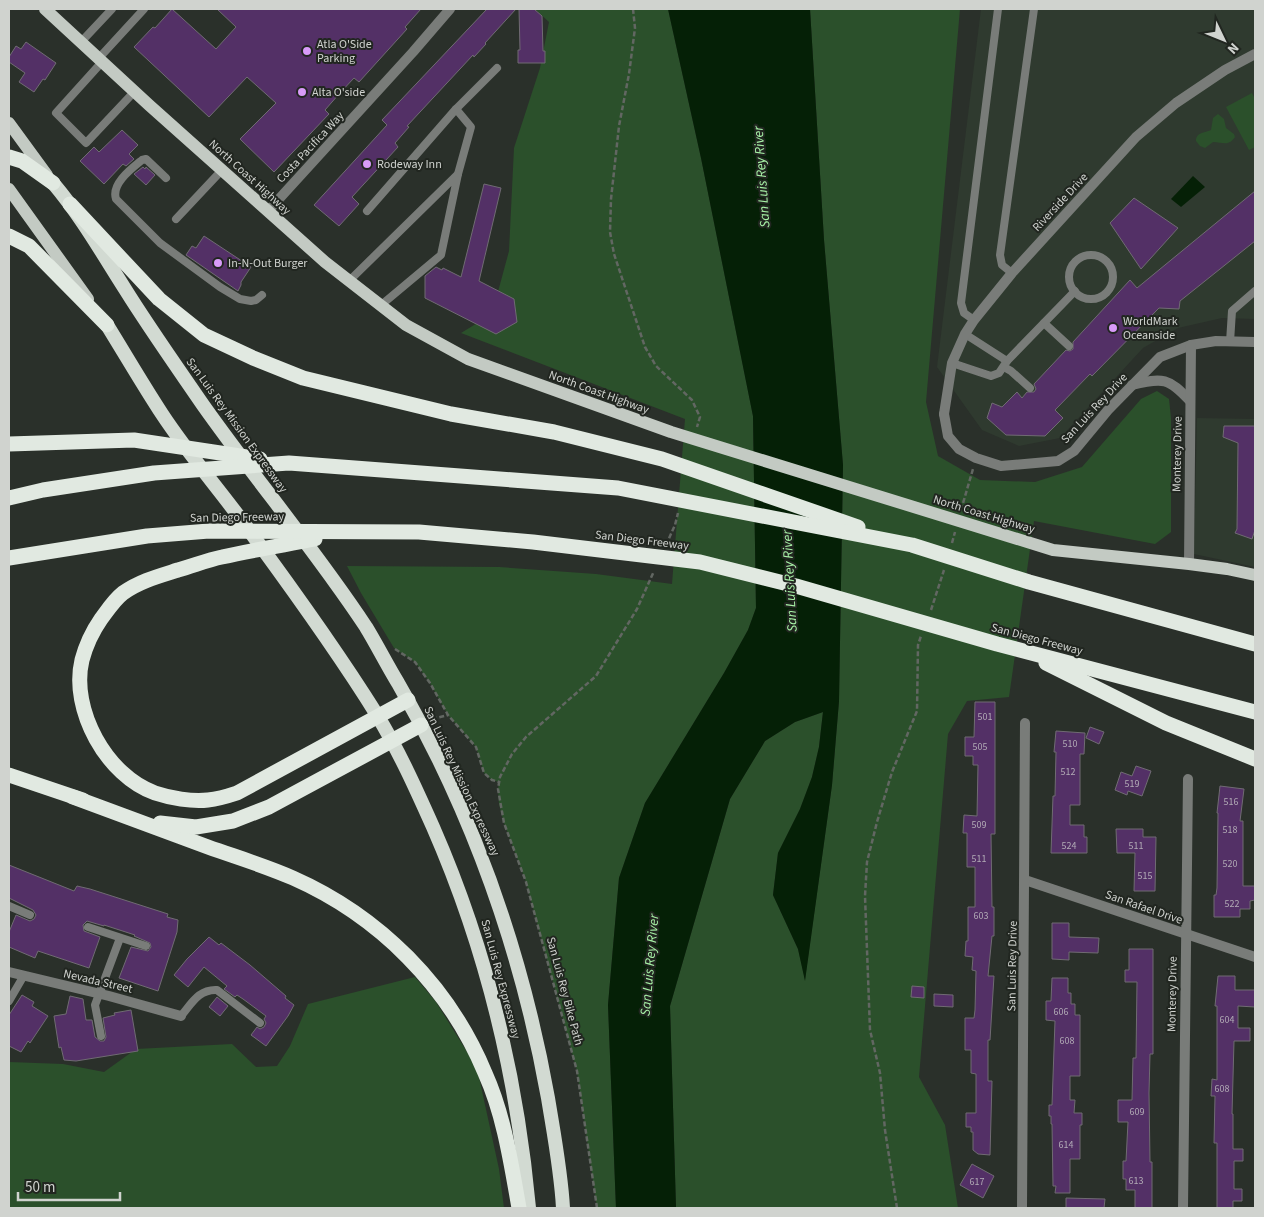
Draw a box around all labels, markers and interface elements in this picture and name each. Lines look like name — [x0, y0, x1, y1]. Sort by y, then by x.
north arrow — [1199, 15, 1249, 65]
place label: Atla O'Side Parking — [317, 36, 372, 67]
text: N — [1222, 38, 1243, 58]
marker: Atla O'Side Parking — [301, 45, 313, 57]
place label: Alta O'side — [312, 84, 365, 101]
marker: Alta O'side — [296, 86, 308, 98]
street label: Costa Pacifica Way — [273, 108, 348, 187]
water label: San Luis Rey River — [748, 124, 776, 229]
street label: North Coast Highway — [205, 136, 295, 219]
place label: Rodeway Inn — [377, 156, 442, 173]
marker: Rodeway Inn — [361, 158, 373, 170]
street label: Riverside Drive — [1029, 169, 1092, 235]
place label: In-N-Out Burger — [228, 255, 308, 272]
marker: In-N-Out Burger — [212, 257, 224, 269]
place label: WorldMark Oceanside — [1123, 313, 1178, 344]
marker: WorldMark Oceanside — [1107, 322, 1119, 334]
street label: San Luis Rey Mission Expressway — [182, 354, 292, 497]
street label: North Coast Highway — [546, 366, 652, 419]
street label: San Luis Rey Drive — [1057, 369, 1132, 447]
street label: Monterey Drive — [1168, 416, 1187, 492]
street label: North Coast Highway — [931, 491, 1037, 538]
street label: San Diego Freeway — [190, 508, 285, 527]
street label: San Diego Freeway — [594, 526, 690, 555]
water label: San Luis Rey River — [777, 528, 803, 632]
street label: San Diego Freeway — [989, 619, 1085, 660]
street label: San Luis Rey Mission Expressway — [419, 704, 504, 859]
house number: 501 — [978, 710, 992, 724]
house number: 510 — [1063, 737, 1077, 751]
house number: 505 — [973, 740, 987, 754]
house number: 512 — [1061, 765, 1075, 779]
house number: 519 — [1125, 777, 1139, 791]
house number: 516 — [1224, 795, 1238, 809]
house number: 509 — [972, 818, 986, 832]
house number: 518 — [1223, 823, 1237, 837]
house number: 524 — [1062, 839, 1076, 853]
house number: 511 — [1129, 839, 1143, 853]
house number: 511 — [972, 852, 986, 866]
house number: 520 — [1223, 857, 1237, 871]
house number: 515 — [1138, 869, 1152, 883]
street label: San Rafael Drive — [1103, 886, 1185, 929]
house number: 522 — [1225, 897, 1239, 911]
house number: 603 — [974, 909, 988, 923]
water label: San Luis Rey River — [636, 912, 665, 1017]
street label: San Luis Rey Expressway — [476, 918, 525, 1041]
street label: San Luis Rey Drive — [1003, 920, 1022, 1012]
street label: San Luis Rey Bike Path — [542, 935, 587, 1047]
street label: Monterey Drive — [1163, 956, 1182, 1032]
street label: Nevada Street — [62, 965, 134, 998]
house number: 606 — [1054, 1005, 1068, 1019]
house number: 604 — [1220, 1013, 1234, 1027]
house number: 608 — [1060, 1034, 1074, 1048]
house number: 608 — [1215, 1082, 1229, 1096]
house number: 609 — [1130, 1105, 1144, 1119]
house number: 614 — [1059, 1138, 1073, 1152]
scale bar — [18, 1170, 120, 1202]
house number: 613 — [1129, 1174, 1143, 1188]
house number: 617 — [970, 1175, 984, 1189]
text: 50 m — [25, 1177, 55, 1198]

